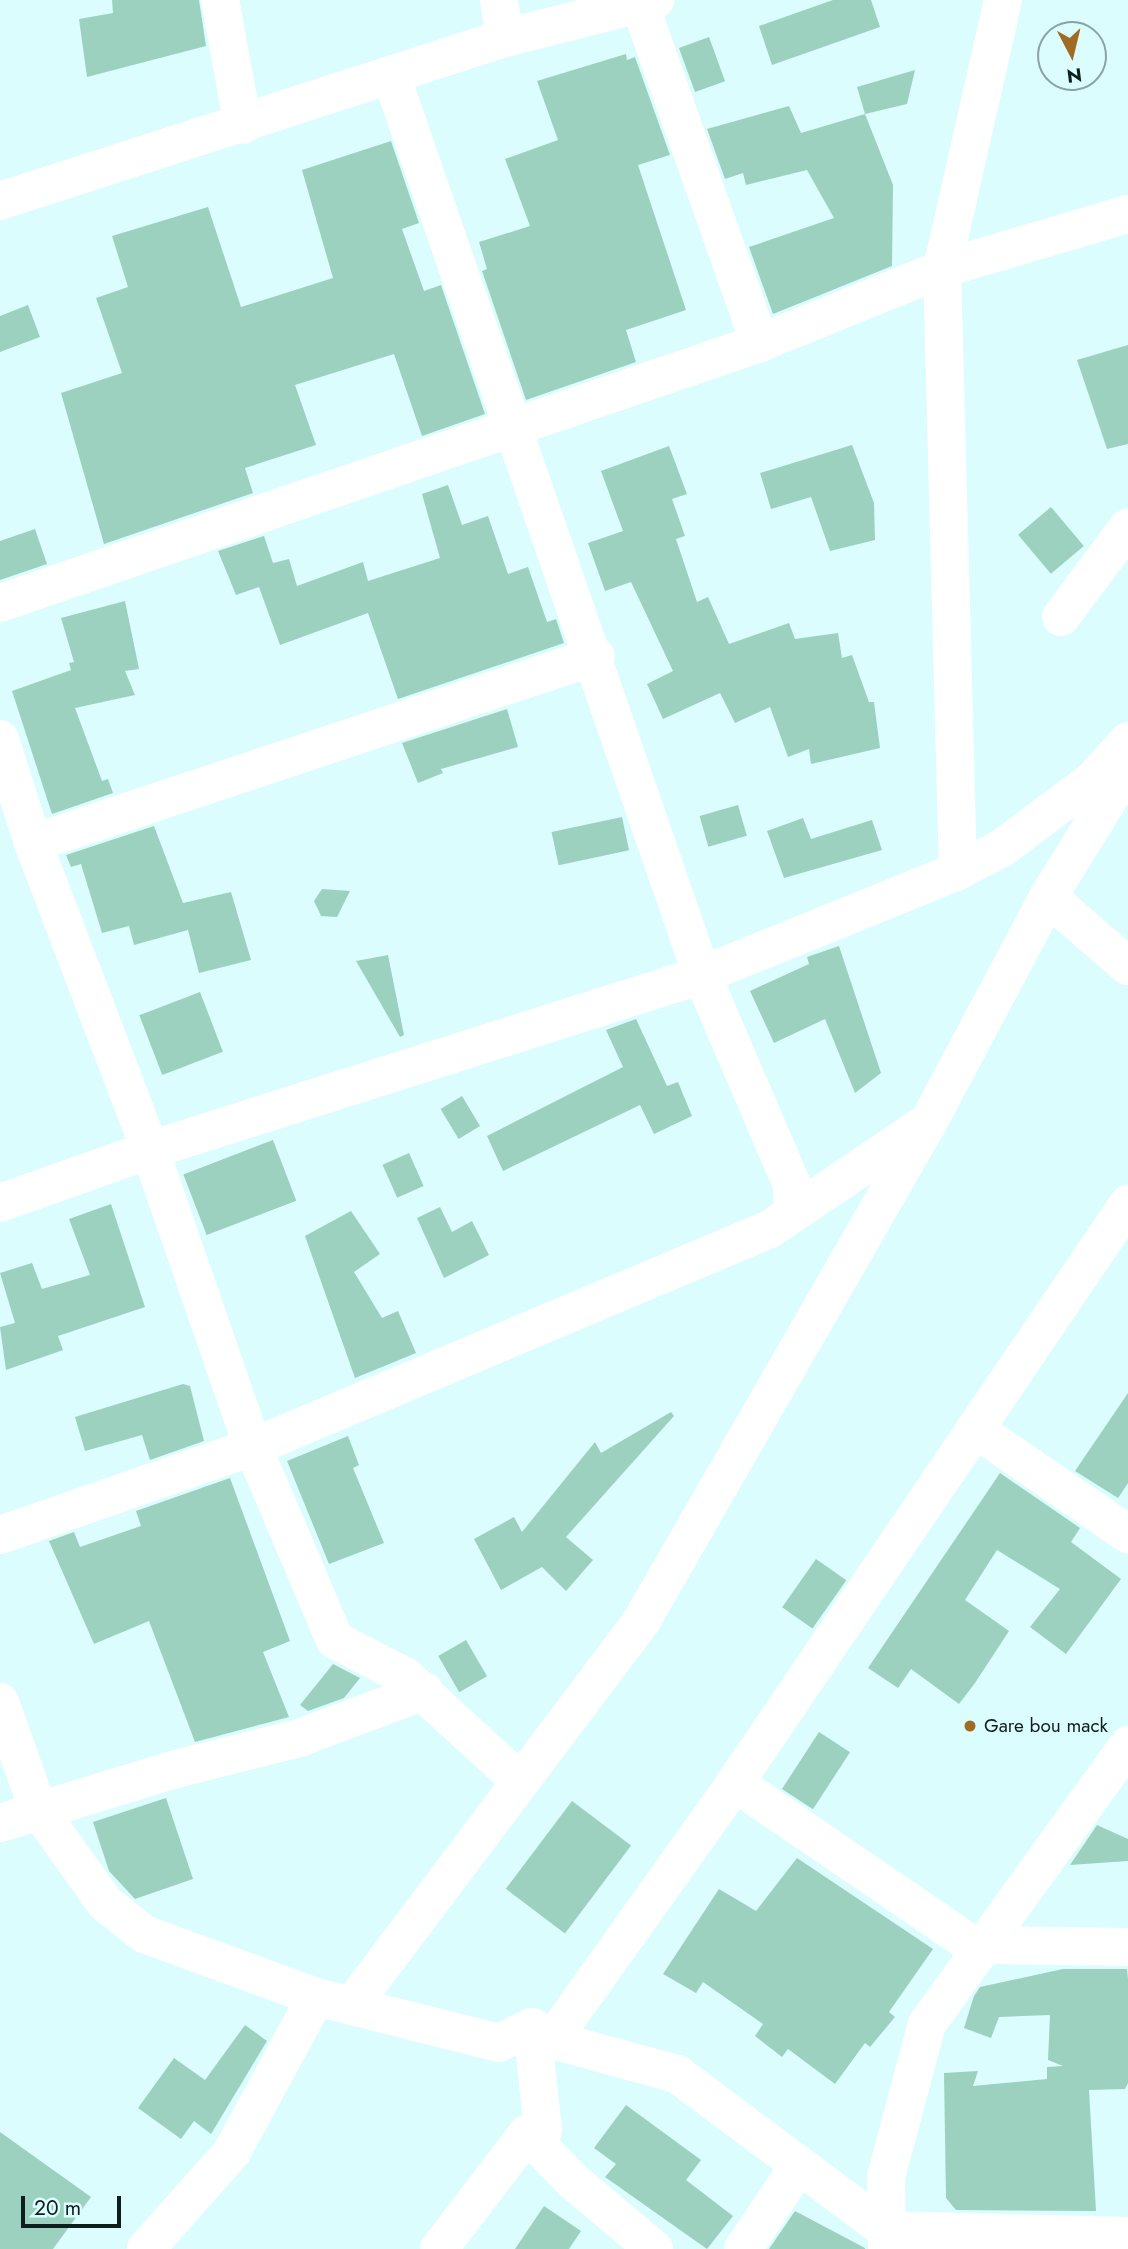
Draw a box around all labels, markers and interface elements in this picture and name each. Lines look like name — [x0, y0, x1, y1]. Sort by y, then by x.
north arrow — [1037, 21, 1107, 91]
text: N — [1065, 61, 1084, 90]
place label: Gare bou mack — [984, 1715, 1108, 1737]
marker: Gare bou mack — [962, 1718, 978, 1734]
scale bar — [24, 2182, 124, 2226]
text: 20 m — [34, 2193, 81, 2223]

